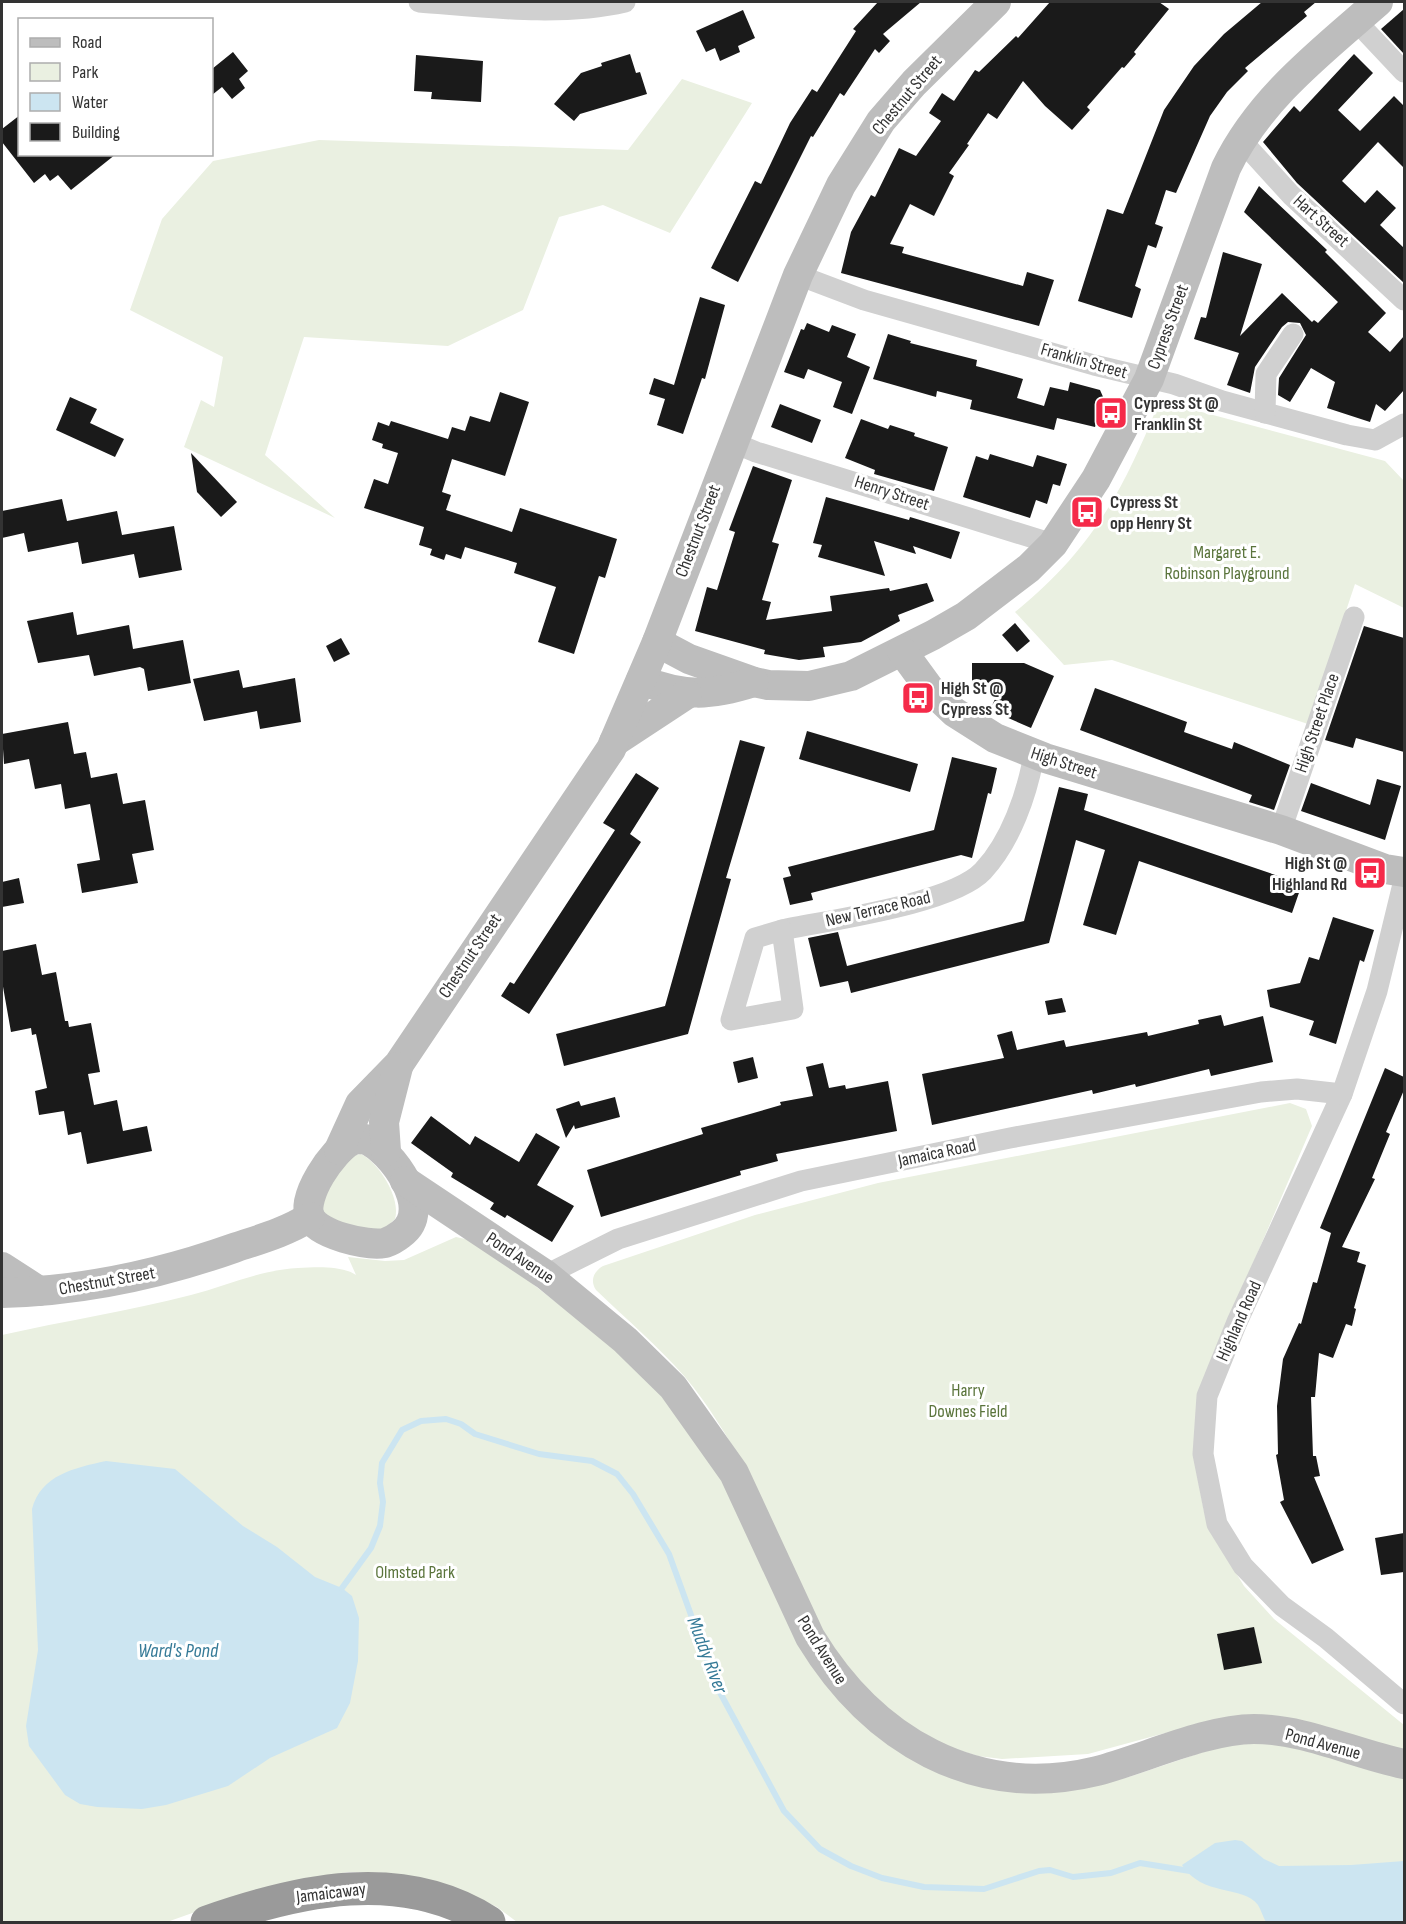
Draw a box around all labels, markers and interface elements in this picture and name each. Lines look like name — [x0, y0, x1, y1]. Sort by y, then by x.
legend — [18, 18, 213, 156]
text: Road — [72, 32, 102, 53]
street label: Chestnut Street — [868, 51, 947, 139]
text: Park — [72, 62, 98, 83]
text: Water — [72, 92, 108, 113]
text: Building — [72, 122, 120, 143]
street label: Hart Street — [1289, 191, 1354, 252]
street label: Cypress Street — [1143, 281, 1193, 372]
street label: Franklin Street — [1038, 339, 1130, 383]
place label: Cypress St @ Franklin St — [1134, 393, 1219, 435]
bus stop icon: Cypress St @ Franklin St — [1093, 395, 1129, 431]
street label: Henry Street — [852, 471, 932, 515]
street label: Chestnut Street — [671, 481, 725, 580]
place label: Cypress St opp Henry St — [1110, 492, 1192, 534]
bus stop icon: Cypress St opp Henry St — [1069, 494, 1105, 530]
park label: Margaret E. Robinson Playground — [1164, 542, 1290, 584]
street label: High Street Place — [1290, 671, 1344, 775]
place label: High St @ Cypress St — [941, 678, 1009, 720]
bus stop icon: High St @ Cypress St — [900, 680, 936, 716]
street label: High Street — [1028, 742, 1100, 784]
place label: High St @ Highland Rd — [1272, 853, 1347, 895]
bus stop icon: High St @ Highland Rd — [1352, 855, 1388, 891]
street label: New Terrace Road — [824, 887, 932, 931]
street label: Chestnut Street — [434, 909, 506, 1002]
street label: Jamaica Road — [895, 1134, 978, 1172]
street label: Pond Avenue — [482, 1228, 558, 1288]
street label: Chestnut Street — [57, 1262, 157, 1300]
street label: Highland Road — [1212, 1278, 1266, 1364]
park label: Harry Downes Field — [928, 1380, 1008, 1422]
park label: Olmsted Park — [375, 1562, 455, 1583]
street label: Pond Avenue — [793, 1612, 851, 1688]
water label: Muddy River — [681, 1613, 733, 1698]
water label: Ward's Pond — [138, 1639, 219, 1663]
street label: Pond Avenue — [1283, 1724, 1363, 1764]
street label: Jamaicaway — [294, 1878, 367, 1908]

